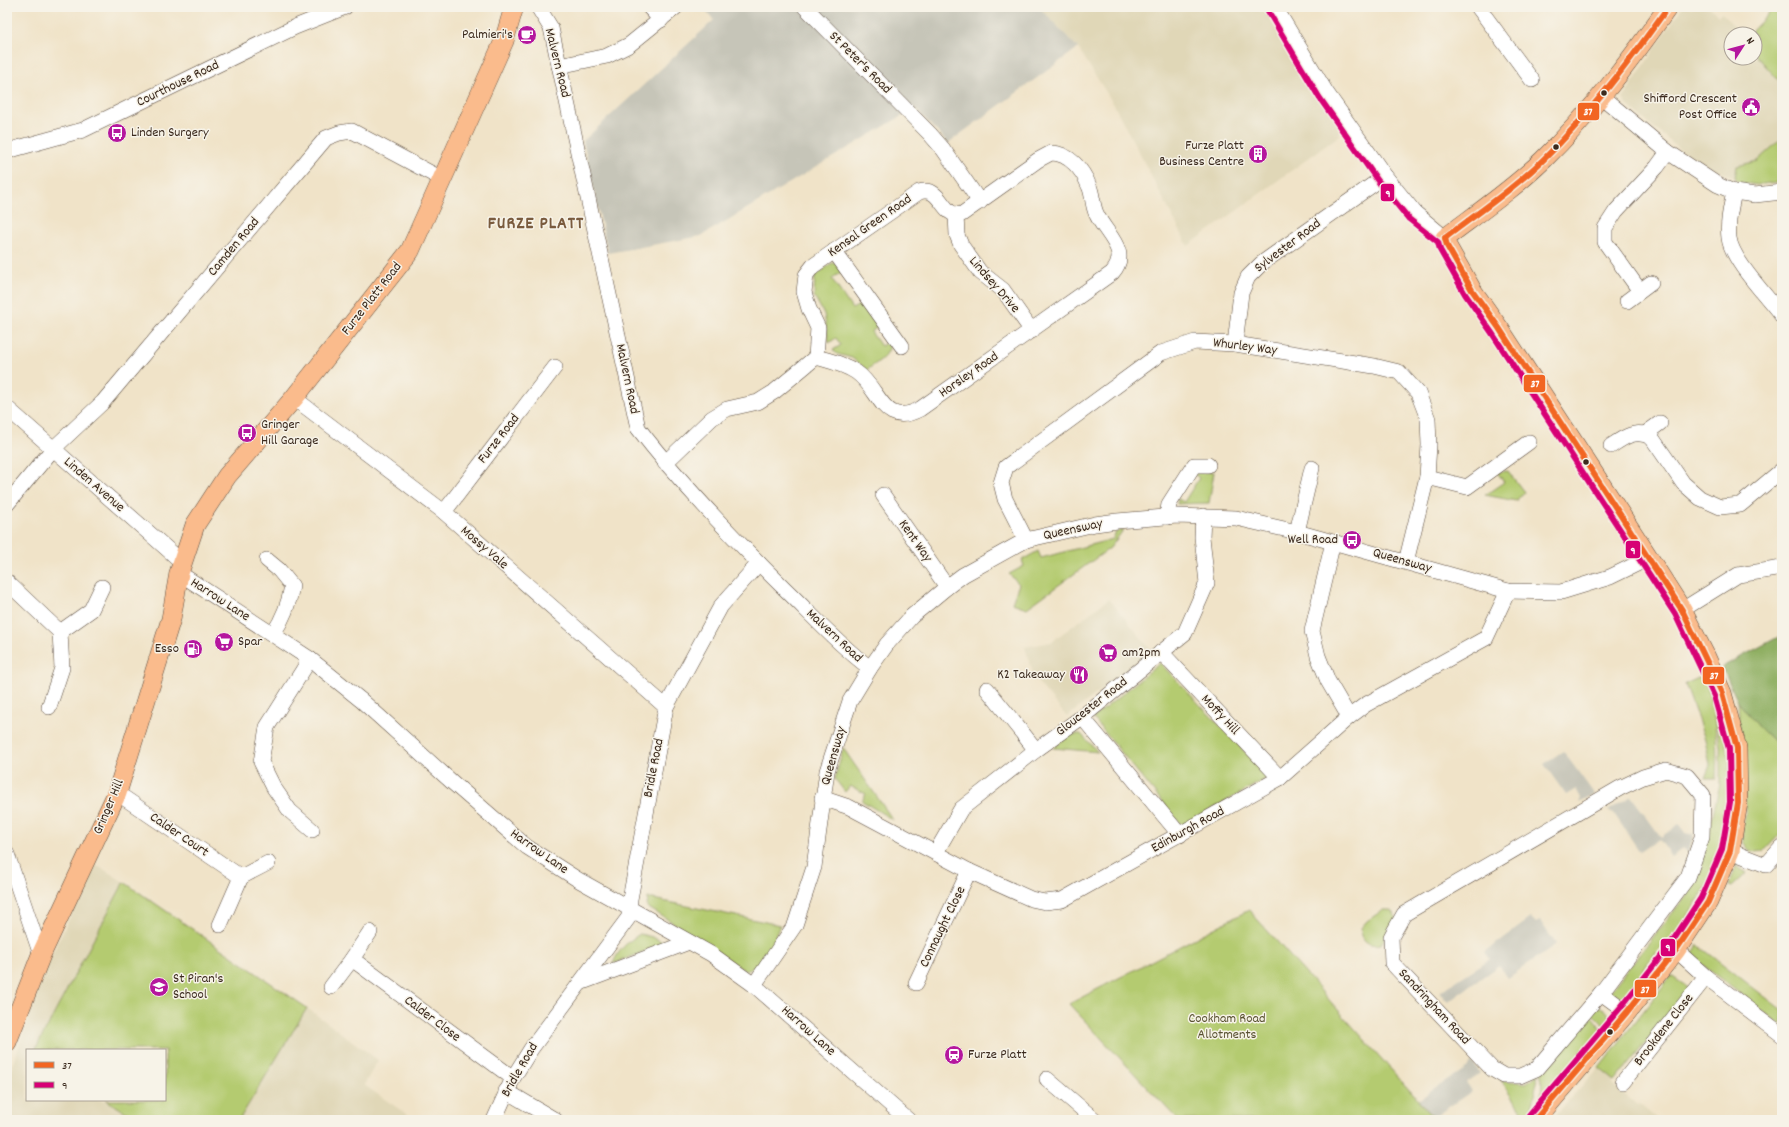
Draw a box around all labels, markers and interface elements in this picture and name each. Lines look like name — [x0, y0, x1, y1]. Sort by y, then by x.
cafe icon: Palmieri's — [516, 24, 538, 46]
place label: Palmieri's — [462, 25, 513, 45]
street label: Malvern Road — [539, 26, 575, 100]
north arrow — [1723, 26, 1763, 66]
street label: St Peter's Road — [824, 27, 896, 99]
text: N — [1741, 34, 1758, 49]
street label: Courthouse Road — [133, 55, 223, 113]
unlabelled marker — [1599, 88, 1609, 98]
place label: Shifford Crescent Post Office — [1644, 89, 1737, 125]
public building icon: Shifford Crescent Post Office — [1740, 96, 1762, 118]
line badge: 37 — [1577, 102, 1600, 121]
text: 37 — [1583, 105, 1593, 121]
bus stop icon: Linden Surgery — [106, 122, 128, 144]
place label: Linden Surgery — [131, 123, 209, 143]
place label: Furze Platt Business Centre — [1159, 136, 1244, 172]
unlabelled marker — [1551, 142, 1561, 152]
building icon: Furze Platt Business Centre — [1247, 143, 1269, 165]
line badge: 9 — [1380, 183, 1395, 202]
text: 9 — [1385, 187, 1391, 203]
street label: Kensal Green Road — [824, 190, 916, 262]
district label: FURZE PLATT — [488, 212, 584, 237]
street label: Camden Road — [203, 213, 265, 281]
street label: Sylvester Road — [1250, 214, 1326, 278]
street label: Lindsey Drive — [964, 252, 1024, 318]
street label: Furze Platt Road — [337, 258, 407, 340]
street label: Whurley Way — [1212, 333, 1278, 361]
street label: Malvern Road — [610, 342, 644, 416]
street label: Horsley Road — [935, 347, 1003, 403]
line badge: 37 — [1523, 374, 1546, 393]
text: 37 — [1530, 377, 1540, 393]
street label: Furze Road — [473, 410, 525, 468]
place label: Gringer Hill Garage — [261, 415, 318, 451]
bus stop icon: Gringer Hill Garage — [236, 422, 258, 444]
street label: Linden Avenue — [59, 453, 129, 517]
unlabelled marker — [1581, 457, 1591, 467]
street label: Queensway — [1042, 514, 1105, 546]
street label: Kent Way — [893, 516, 937, 567]
street label: Mossy Vale — [456, 521, 512, 575]
bus stop icon: Well Road — [1341, 529, 1363, 551]
place label: Well Road — [1288, 530, 1338, 550]
line badge: 9 — [1625, 540, 1641, 559]
street label: Queensway — [1370, 543, 1434, 579]
text: 9 — [1630, 544, 1636, 560]
street label: Harrow Lane — [186, 573, 254, 627]
street label: Malvern Road — [801, 604, 867, 668]
supermarket icon: Spar — [213, 631, 235, 653]
place label: Spar — [238, 632, 263, 652]
fuel station icon: Esso — [182, 638, 204, 660]
place label: Esso — [155, 639, 179, 659]
supermarket icon: am2pm — [1097, 642, 1119, 664]
place label: am2pm — [1122, 643, 1160, 663]
restaurant icon: K2 Takeaway — [1068, 664, 1090, 686]
place label: K2 Takeaway — [997, 665, 1065, 685]
line badge: 37 — [1702, 666, 1725, 685]
text: 37 — [1709, 669, 1719, 685]
street label: Gloucester Road — [1052, 673, 1132, 741]
street label: Moffy Hill — [1196, 690, 1245, 740]
street label: Queensway — [816, 724, 852, 788]
street label: Bridle Road — [638, 737, 670, 799]
street label: Gringer Hill — [88, 776, 130, 838]
street label: Edinburgh Road — [1148, 802, 1228, 858]
street label: Calder Court — [145, 808, 213, 862]
street label: Harrow Lane — [506, 824, 572, 880]
street label: Connaught Close — [915, 883, 971, 971]
line badge: 9 — [1660, 938, 1676, 957]
text: 9 — [1665, 941, 1671, 957]
street label: Sandringham Road — [1393, 964, 1475, 1050]
place label: St Piran's School — [173, 969, 223, 1005]
school or university icon: St Piran's School — [148, 976, 170, 998]
line badge: 37 — [1634, 979, 1657, 998]
text: 37 — [1640, 983, 1650, 999]
street label: Brookdene Close — [1629, 990, 1699, 1070]
street label: Calder Close — [399, 991, 465, 1047]
street label: Harrow Lane — [776, 1001, 840, 1061]
park label: Cookham Road Allotments — [1188, 1009, 1266, 1045]
unlabelled marker — [1605, 1027, 1615, 1037]
street label: Bridle Road — [496, 1039, 544, 1101]
station icon: Furze Platt — [943, 1044, 965, 1066]
place label: Furze Platt — [968, 1045, 1027, 1065]
legend — [26, 1049, 166, 1101]
text: 37 — [62, 1058, 72, 1075]
text: 9 — [62, 1078, 68, 1095]

